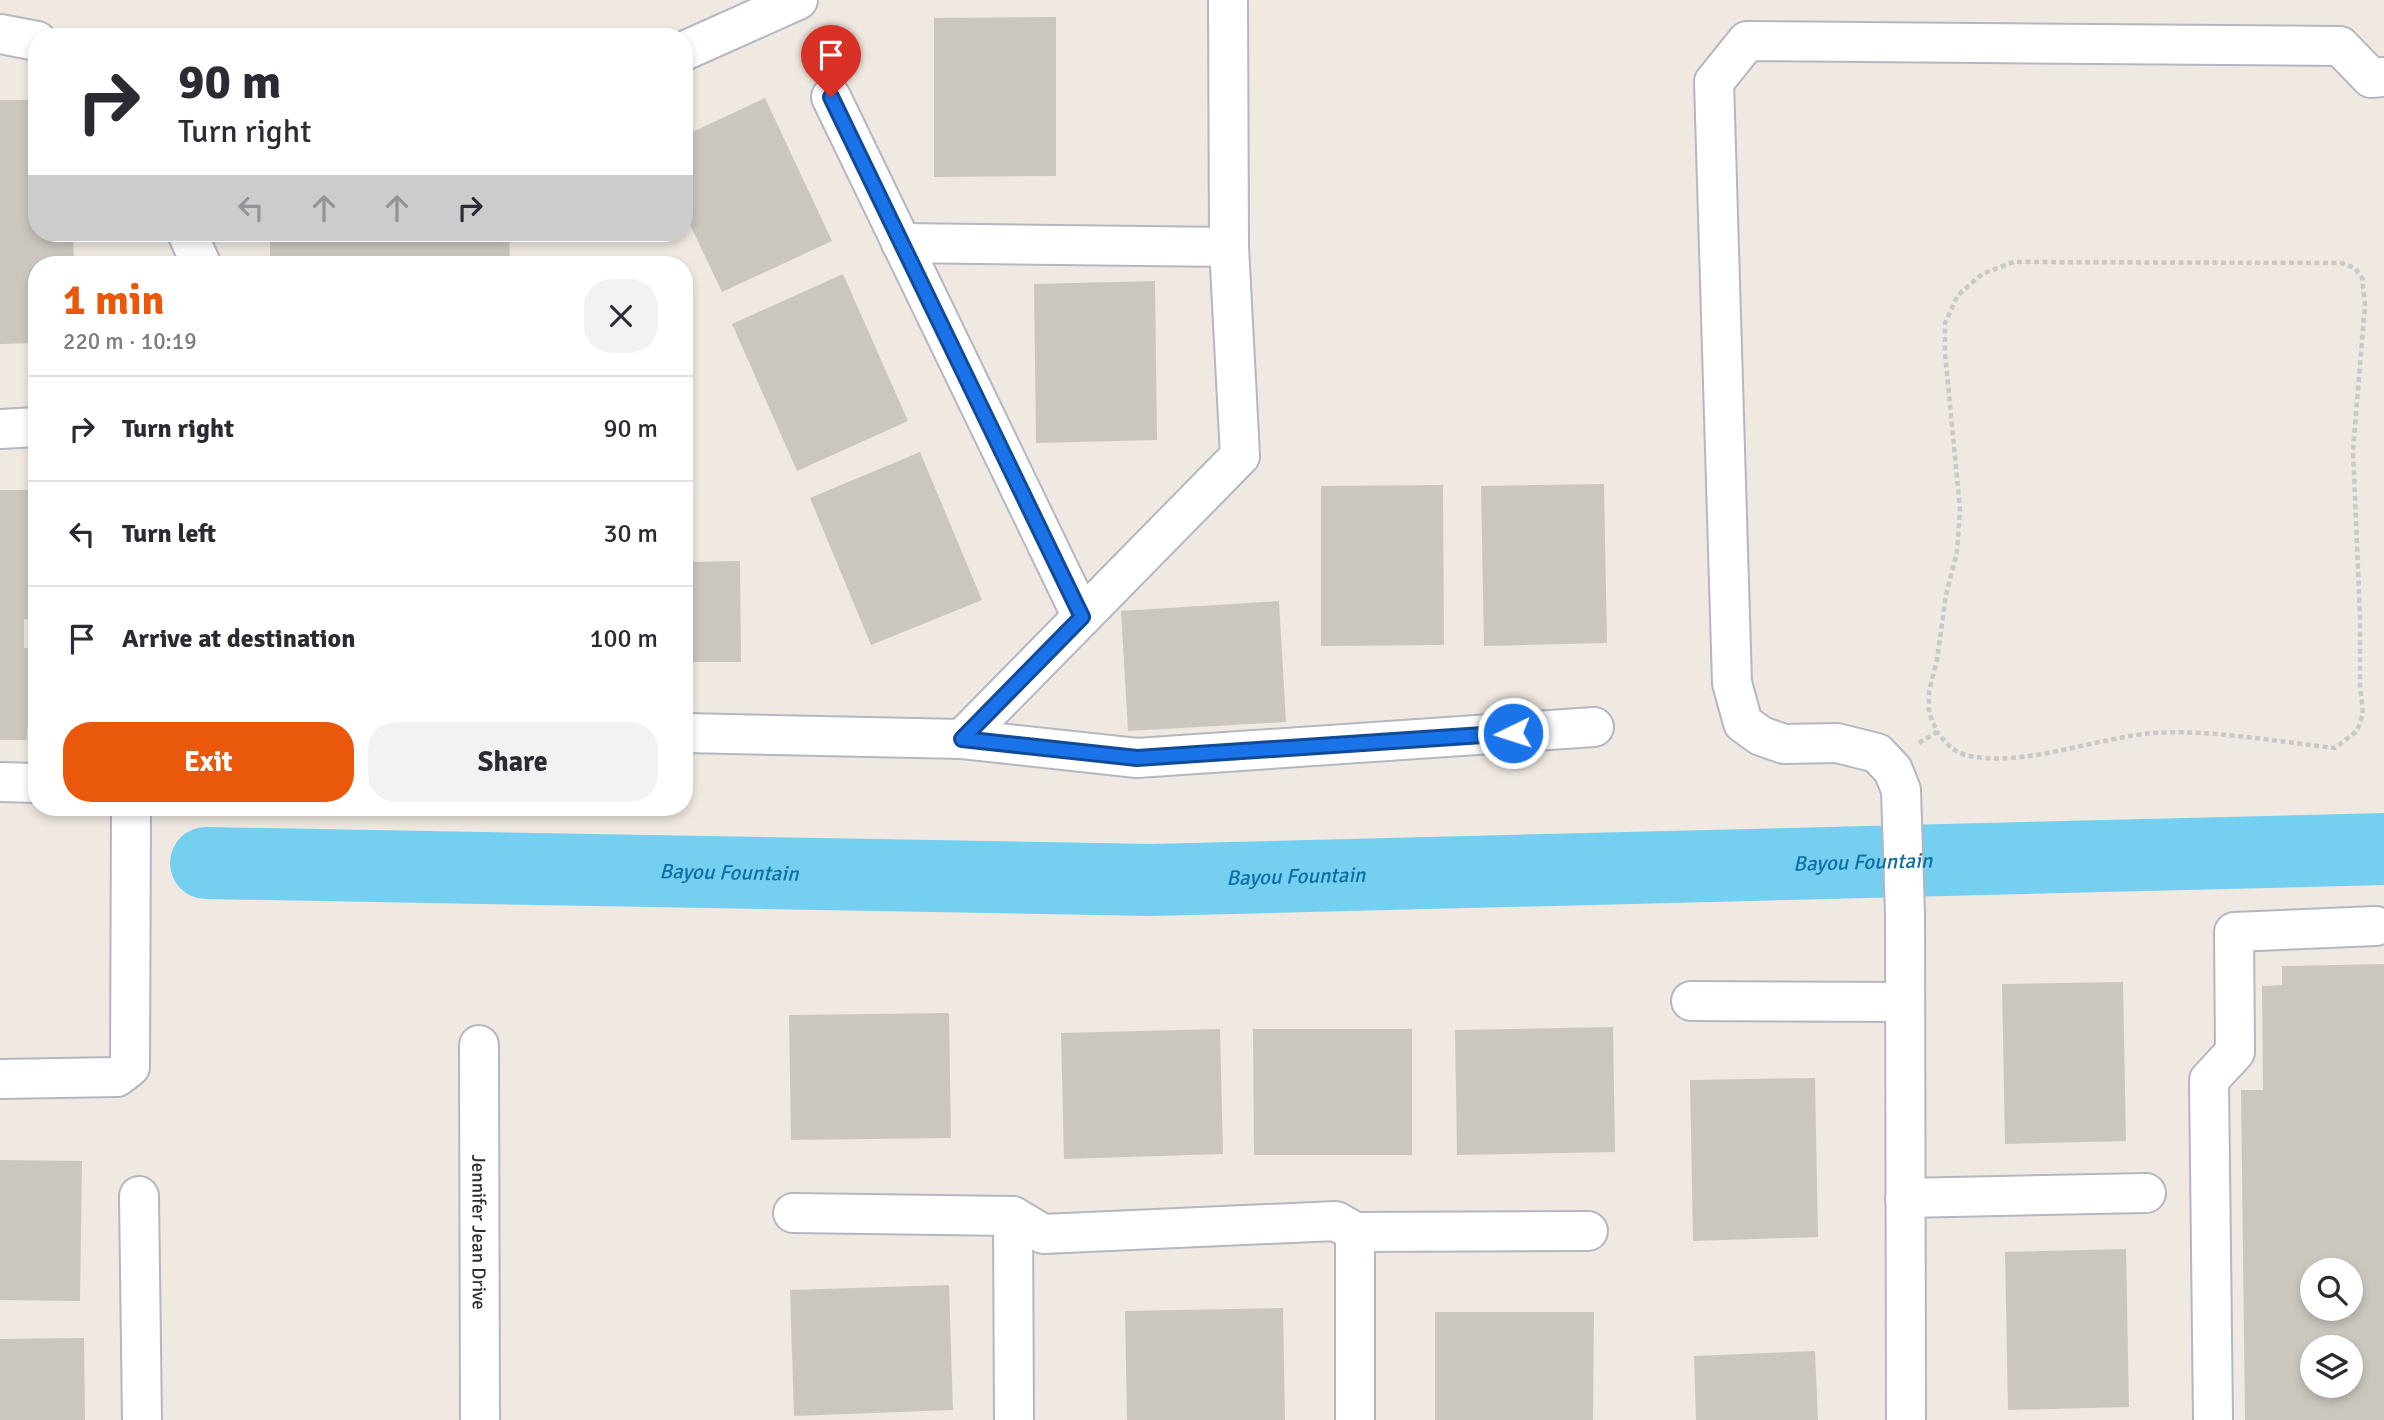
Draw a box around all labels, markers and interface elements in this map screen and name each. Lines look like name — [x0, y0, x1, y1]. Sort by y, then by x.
pin — [801, 25, 861, 97]
icon: arrive — [812, 36, 850, 74]
text: 90 m — [178, 52, 281, 112]
icon: right — [63, 56, 154, 147]
text: Turn right — [178, 112, 311, 151]
icon: left — [232, 189, 270, 227]
icon: ahead — [305, 189, 343, 227]
icon: ahead — [378, 189, 416, 227]
icon: right — [451, 189, 489, 227]
text: 1 min — [63, 275, 164, 326]
button: close — [584, 279, 658, 353]
text: 220 m · 10:19 — [63, 327, 197, 356]
icon: right — [63, 410, 101, 448]
text: Turn right — [122, 413, 234, 445]
text: 90 m — [603, 413, 658, 445]
icon: left — [63, 515, 101, 553]
text: Turn left — [122, 518, 216, 550]
text: 30 m — [603, 518, 658, 550]
icon: arrive — [63, 620, 101, 658]
text: Arrive at destination — [122, 623, 355, 655]
text: 100 m — [589, 623, 658, 655]
position arrow — [1476, 696, 1550, 770]
button: Exit — [63, 722, 354, 802]
button: Share — [368, 722, 658, 802]
water label: Bayou Fountain — [1793, 847, 1933, 877]
water label: Bayou Fountain — [659, 858, 799, 887]
water label: Bayou Fountain — [1226, 862, 1366, 891]
street label: Jennifer Jean Drive — [466, 1154, 491, 1310]
map controls — [2300, 1258, 2363, 1398]
button: search — [2300, 1258, 2363, 1321]
button: layers — [2300, 1335, 2363, 1398]

